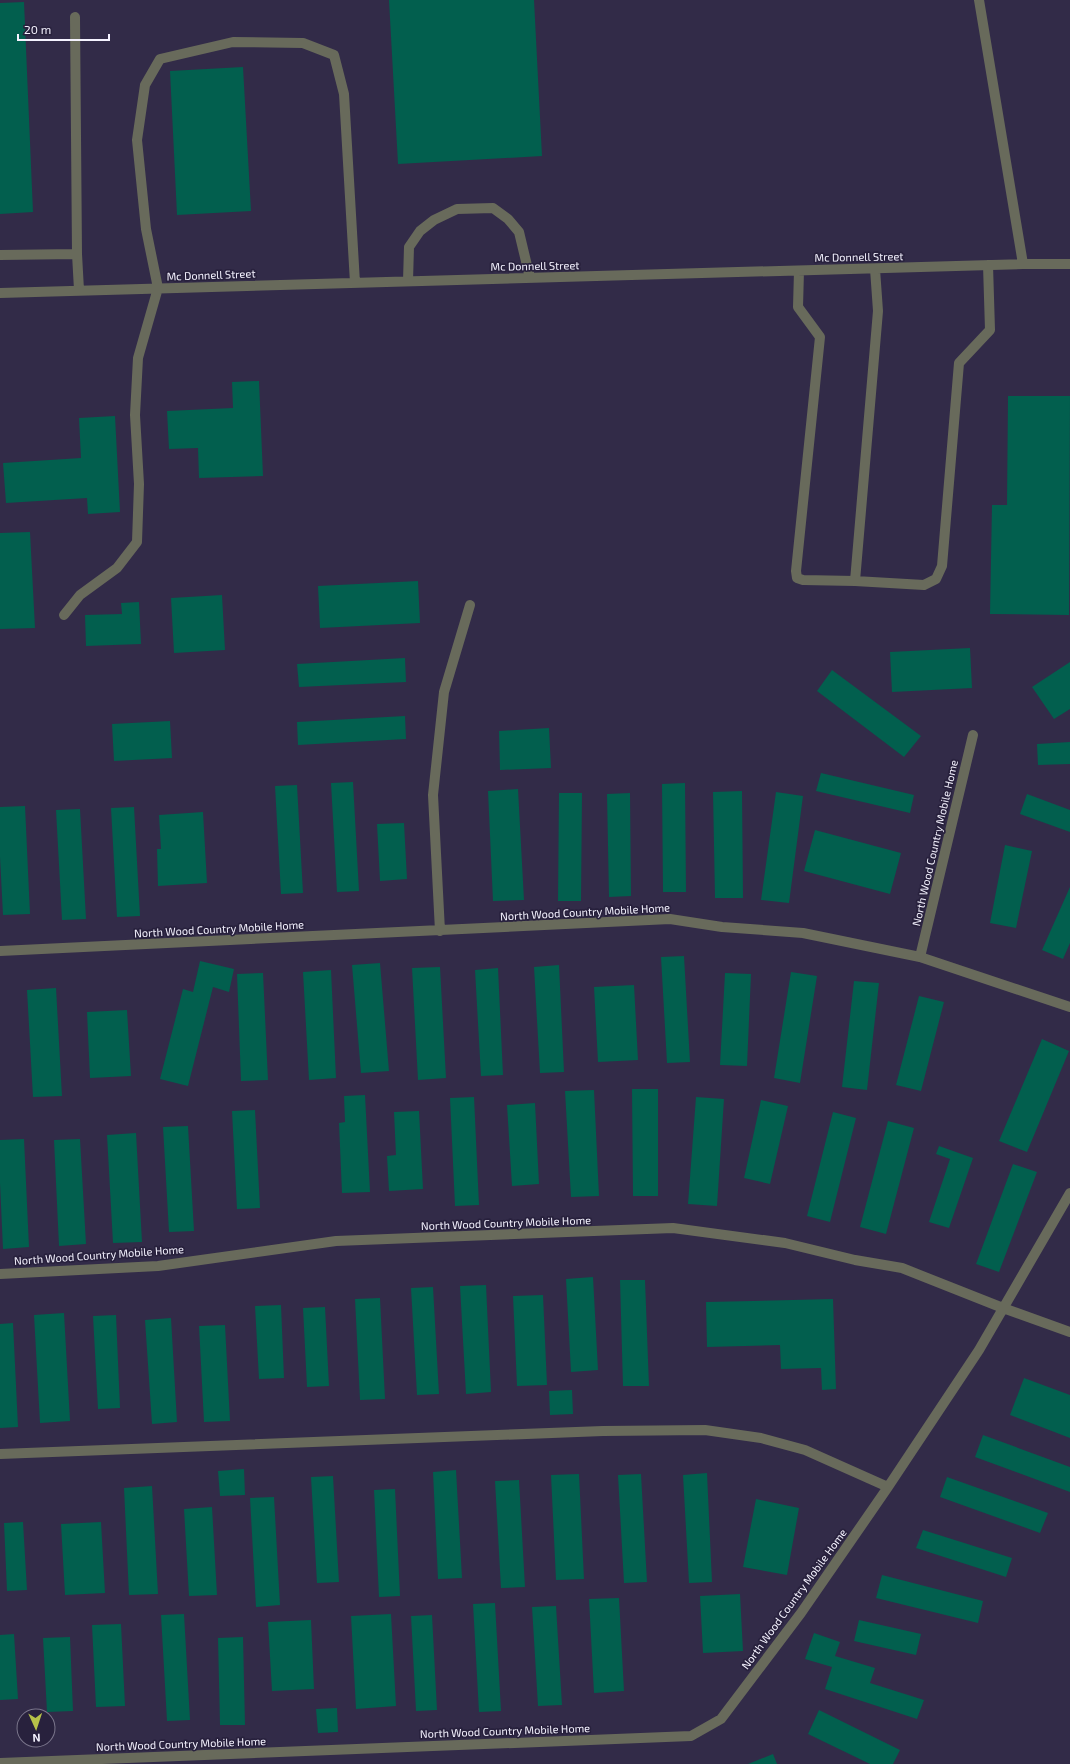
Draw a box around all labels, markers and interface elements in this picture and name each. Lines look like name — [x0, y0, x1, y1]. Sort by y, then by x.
scale bar — [18, 16, 109, 42]
text: 20 m — [24, 22, 51, 36]
street label: Mc Donnell Street — [814, 249, 904, 264]
street label: Mc Donnell Street — [490, 258, 580, 273]
street label: Mc Donnell Street — [166, 266, 256, 283]
street label: North Wood Country Mobile Home — [909, 758, 960, 927]
street label: North Wood Country Mobile Home — [500, 901, 670, 922]
street label: North Wood Country Mobile Home — [134, 918, 304, 939]
street label: North Wood Country Mobile Home — [421, 1213, 591, 1232]
street label: North Wood Country Mobile Home — [14, 1242, 184, 1267]
street label: North Wood Country Mobile Home — [738, 1526, 849, 1671]
north arrow — [16, 1708, 56, 1748]
street label: North Wood Country Mobile Home — [420, 1721, 590, 1740]
text: N — [32, 1732, 41, 1745]
street label: North Wood Country Mobile Home — [96, 1734, 266, 1753]

